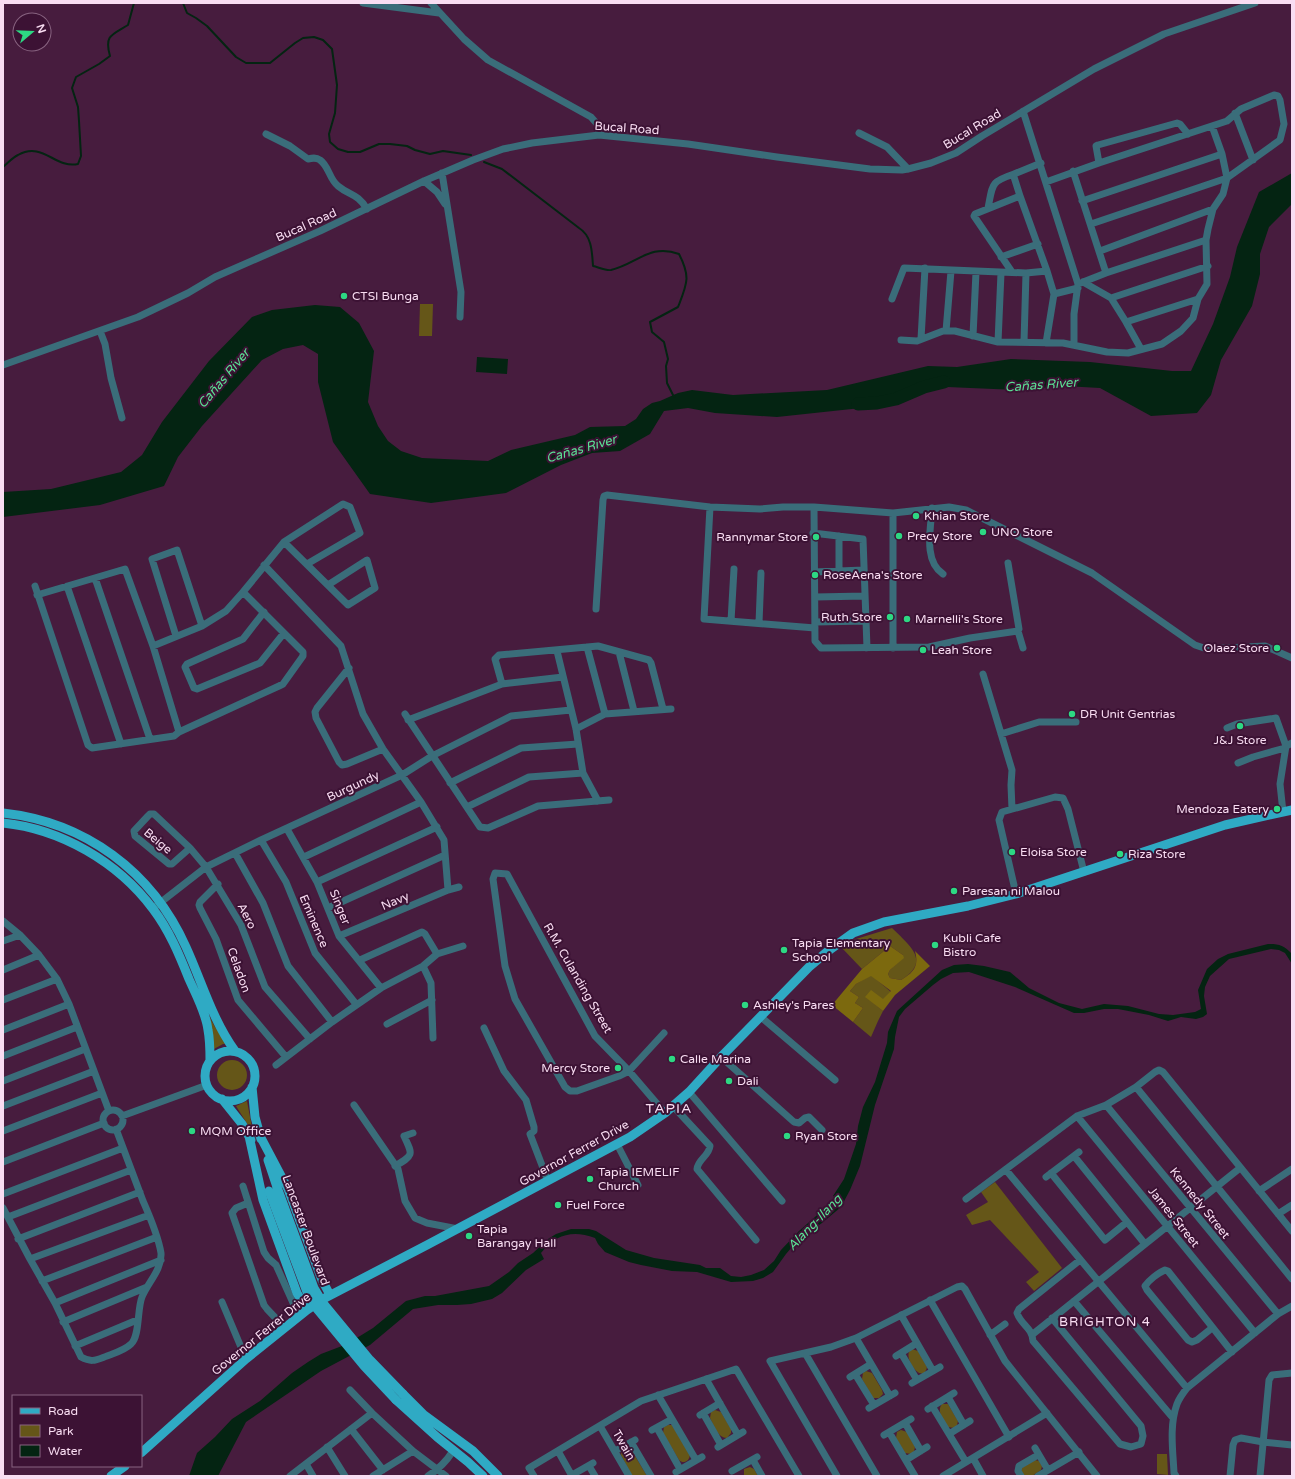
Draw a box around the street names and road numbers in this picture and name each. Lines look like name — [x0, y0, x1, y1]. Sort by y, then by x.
street label: Bucal Road — [941, 106, 1003, 152]
street label: Bucal Road — [594, 119, 660, 137]
street label: Bucal Road — [273, 205, 339, 245]
street label: Burgundy — [325, 768, 382, 804]
street label: Beige — [141, 825, 175, 857]
street label: Singer — [327, 887, 353, 927]
street label: Navy — [379, 889, 412, 913]
street label: Eminence — [297, 892, 331, 950]
street label: Aero — [235, 901, 259, 931]
street label: R.M. Culanding Street — [541, 920, 615, 1036]
street label: Celadon — [224, 946, 254, 994]
street label: Governor Ferrer Drive — [517, 1117, 631, 1189]
street label: Kennedy Street — [1167, 1165, 1233, 1242]
street label: Lancaster Boulevard — [280, 1173, 332, 1287]
street label: James Street — [1145, 1184, 1203, 1250]
street label: Governor Ferrer Drive — [209, 1290, 313, 1378]
street label: Twain — [610, 1427, 638, 1463]

